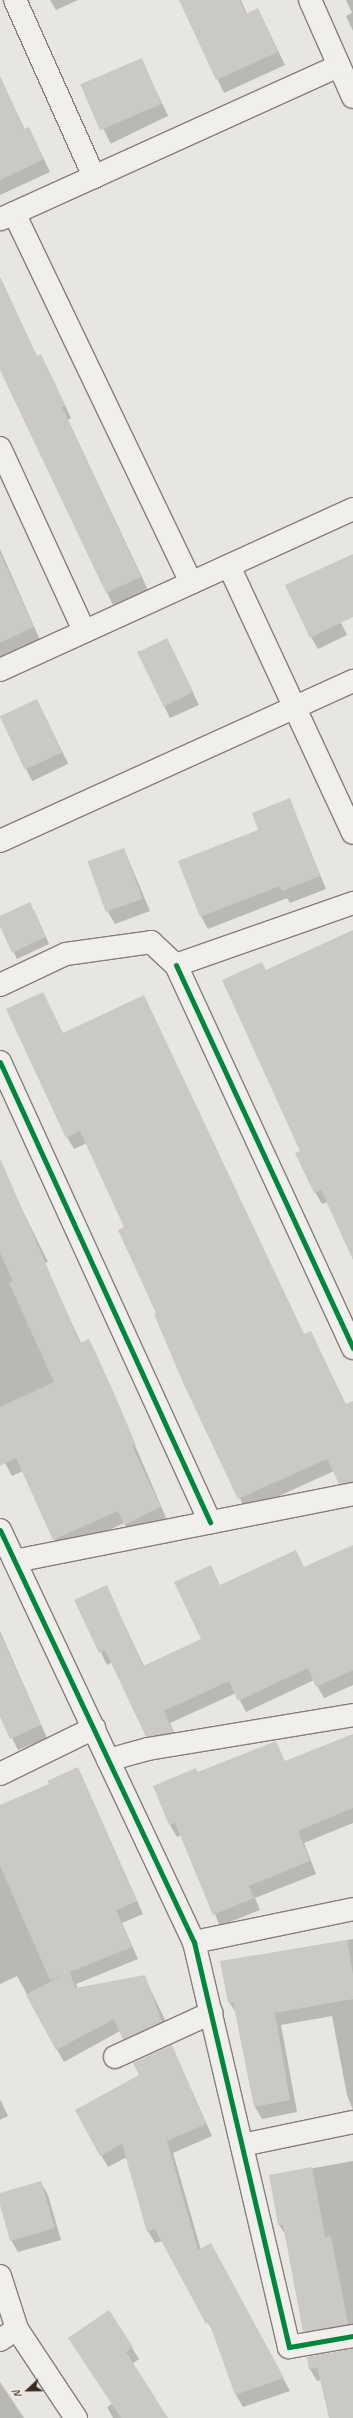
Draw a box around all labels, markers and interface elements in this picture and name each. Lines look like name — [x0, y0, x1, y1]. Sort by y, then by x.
north arrow — [8, 2370, 48, 2410]
text: N — [9, 2389, 25, 2400]

